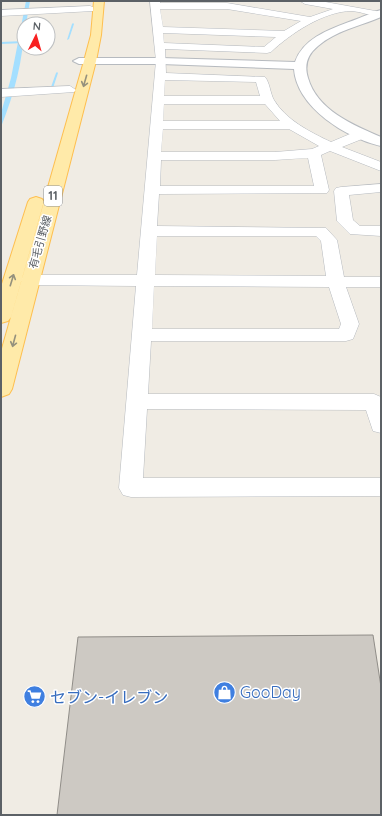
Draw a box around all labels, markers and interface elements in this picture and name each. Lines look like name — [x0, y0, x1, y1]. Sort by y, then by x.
north arrow — [16, 16, 56, 56]
text: N — [32, 19, 42, 33]
one-way arrow — [81, 74, 88, 87]
road number: 11 — [44, 186, 62, 206]
street label: 有毛引野線 — [26, 214, 54, 270]
one-way arrow — [9, 274, 16, 287]
one-way arrow — [9, 334, 17, 347]
shop icon: GooDay — [212, 679, 238, 705]
place label: GooDay — [240, 682, 301, 702]
supermarket icon: セブン-イレブン — [22, 684, 48, 710]
place label: セブン-イレブン — [50, 687, 168, 707]

